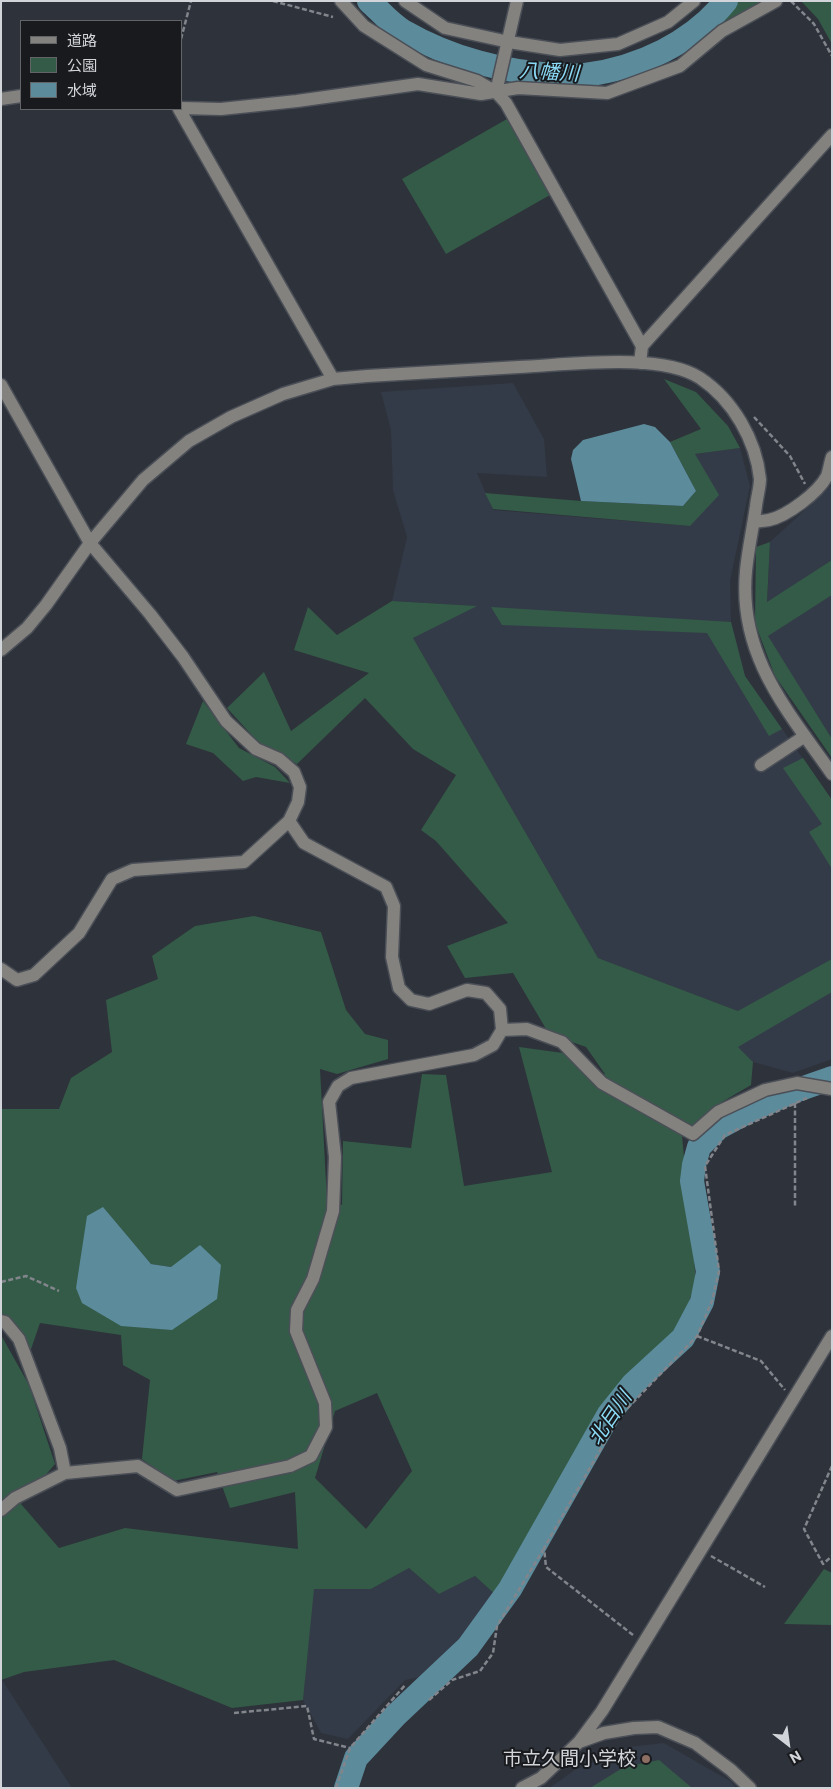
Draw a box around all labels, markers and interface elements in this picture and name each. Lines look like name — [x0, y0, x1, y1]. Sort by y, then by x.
legend — [20, 20, 182, 110]
text: 道路 — [67, 31, 97, 49]
text: 公園 — [67, 56, 97, 74]
water label: 八幡川 — [518, 58, 580, 86]
text: 水域 — [67, 81, 97, 99]
water label: 北目川 — [583, 1386, 637, 1450]
north arrow — [763, 1719, 813, 1769]
text: N — [787, 1747, 805, 1767]
place label: 市立久間小学校 — [503, 1748, 636, 1770]
marker: 市立久間小学校 — [640, 1753, 652, 1765]

